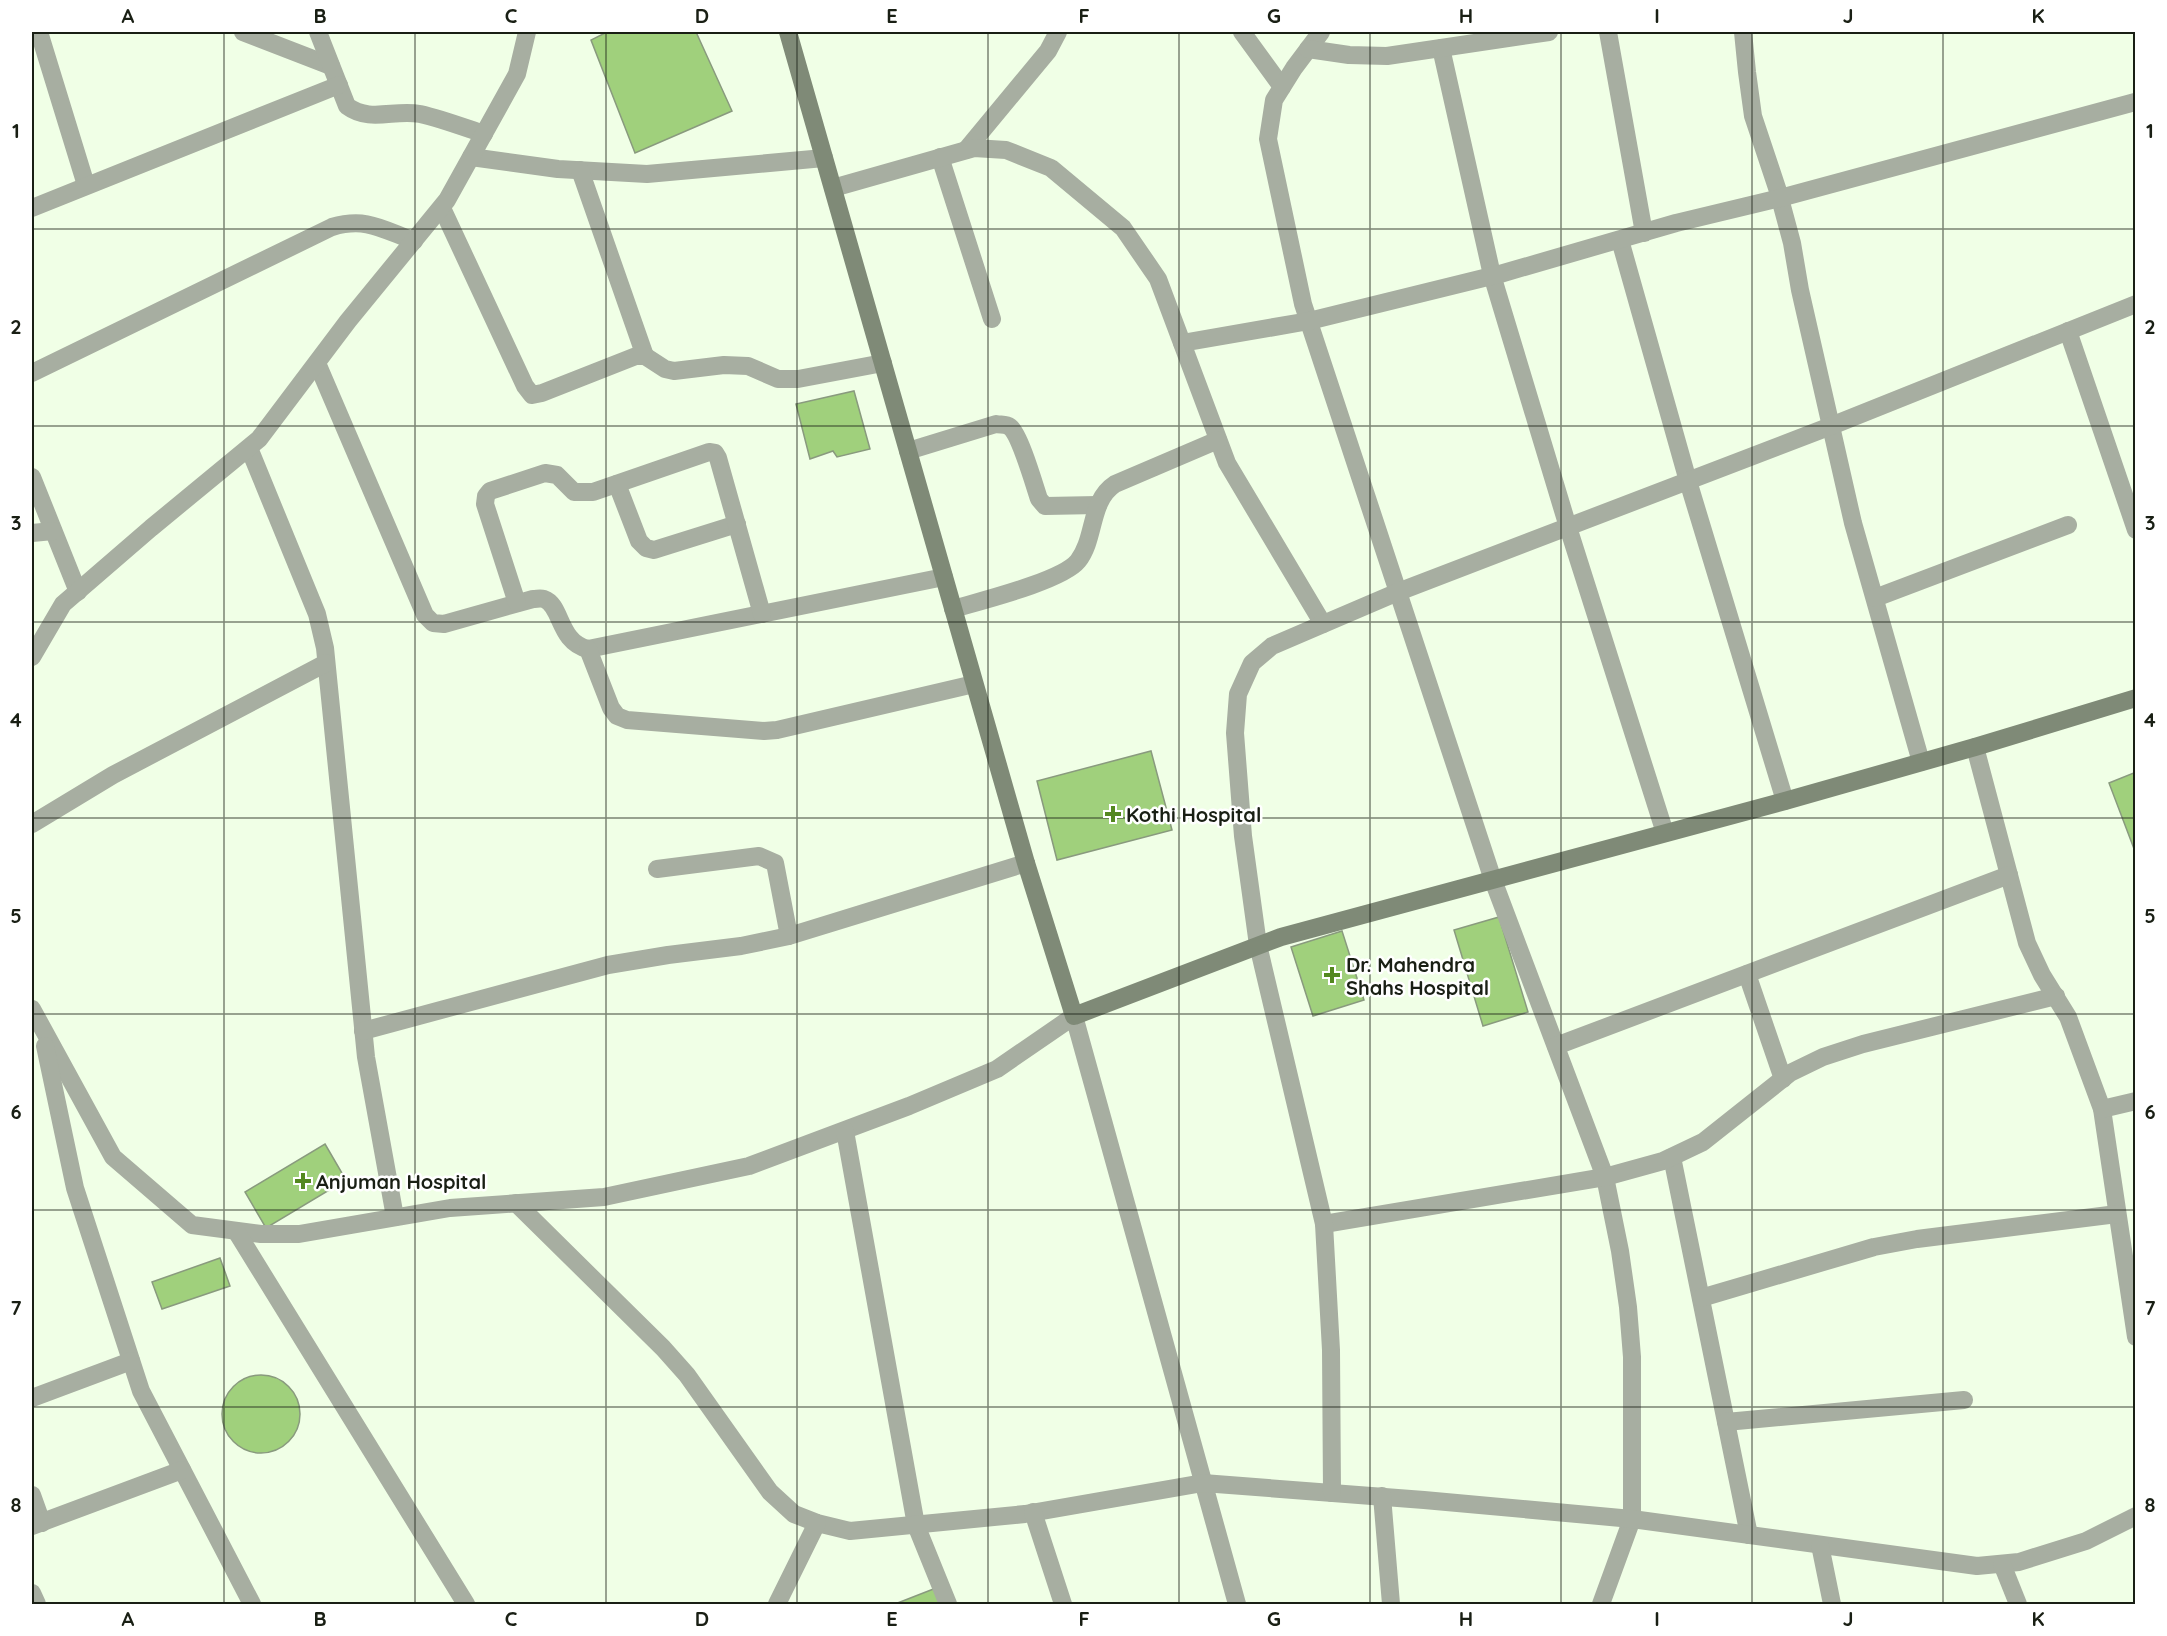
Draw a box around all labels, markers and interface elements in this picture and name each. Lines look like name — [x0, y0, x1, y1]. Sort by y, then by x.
text: A — [122, 3, 135, 28]
text: B — [313, 3, 327, 28]
text: C — [505, 3, 518, 28]
text: D — [695, 3, 709, 28]
text: E — [886, 3, 898, 28]
text: F — [1078, 3, 1090, 28]
text: G — [1267, 3, 1281, 28]
text: H — [1459, 3, 1473, 28]
text: I — [1654, 3, 1660, 28]
text: J — [1842, 3, 1854, 28]
text: K — [2031, 3, 2045, 28]
text: 1 — [12, 118, 20, 143]
text: 1 — [2146, 118, 2154, 143]
text: 2 — [10, 314, 22, 339]
text: 2 — [2144, 314, 2156, 339]
text: 3 — [11, 510, 21, 535]
text: 3 — [2145, 510, 2155, 535]
text: 4 — [10, 707, 22, 732]
text: 4 — [2144, 707, 2156, 732]
place label: Kothi Hospital — [1126, 802, 1261, 827]
marker: Kothi Hospital — [1104, 805, 1122, 823]
text: 5 — [10, 903, 22, 928]
text: 5 — [2144, 903, 2156, 928]
place label: Dr. Mahendra Shahs Hospital — [1346, 952, 1489, 1000]
marker: Dr. Mahendra Shahs Hospital — [1323, 966, 1341, 984]
text: 6 — [10, 1099, 22, 1124]
text: 6 — [2144, 1099, 2156, 1124]
place label: Anjuman Hospital — [316, 1169, 486, 1194]
marker: Anjuman Hospital — [294, 1172, 312, 1190]
text: 7 — [11, 1295, 22, 1320]
text: 7 — [2145, 1295, 2156, 1320]
text: 8 — [11, 1492, 22, 1517]
text: 8 — [2145, 1492, 2156, 1517]
text: A — [122, 1606, 135, 1631]
text: B — [313, 1606, 327, 1631]
text: C — [505, 1606, 518, 1631]
text: D — [695, 1606, 709, 1631]
text: E — [886, 1606, 898, 1631]
text: F — [1078, 1606, 1090, 1631]
text: G — [1267, 1606, 1281, 1631]
text: H — [1459, 1606, 1473, 1631]
text: I — [1654, 1606, 1660, 1631]
text: J — [1842, 1606, 1854, 1631]
text: K — [2031, 1606, 2045, 1631]

